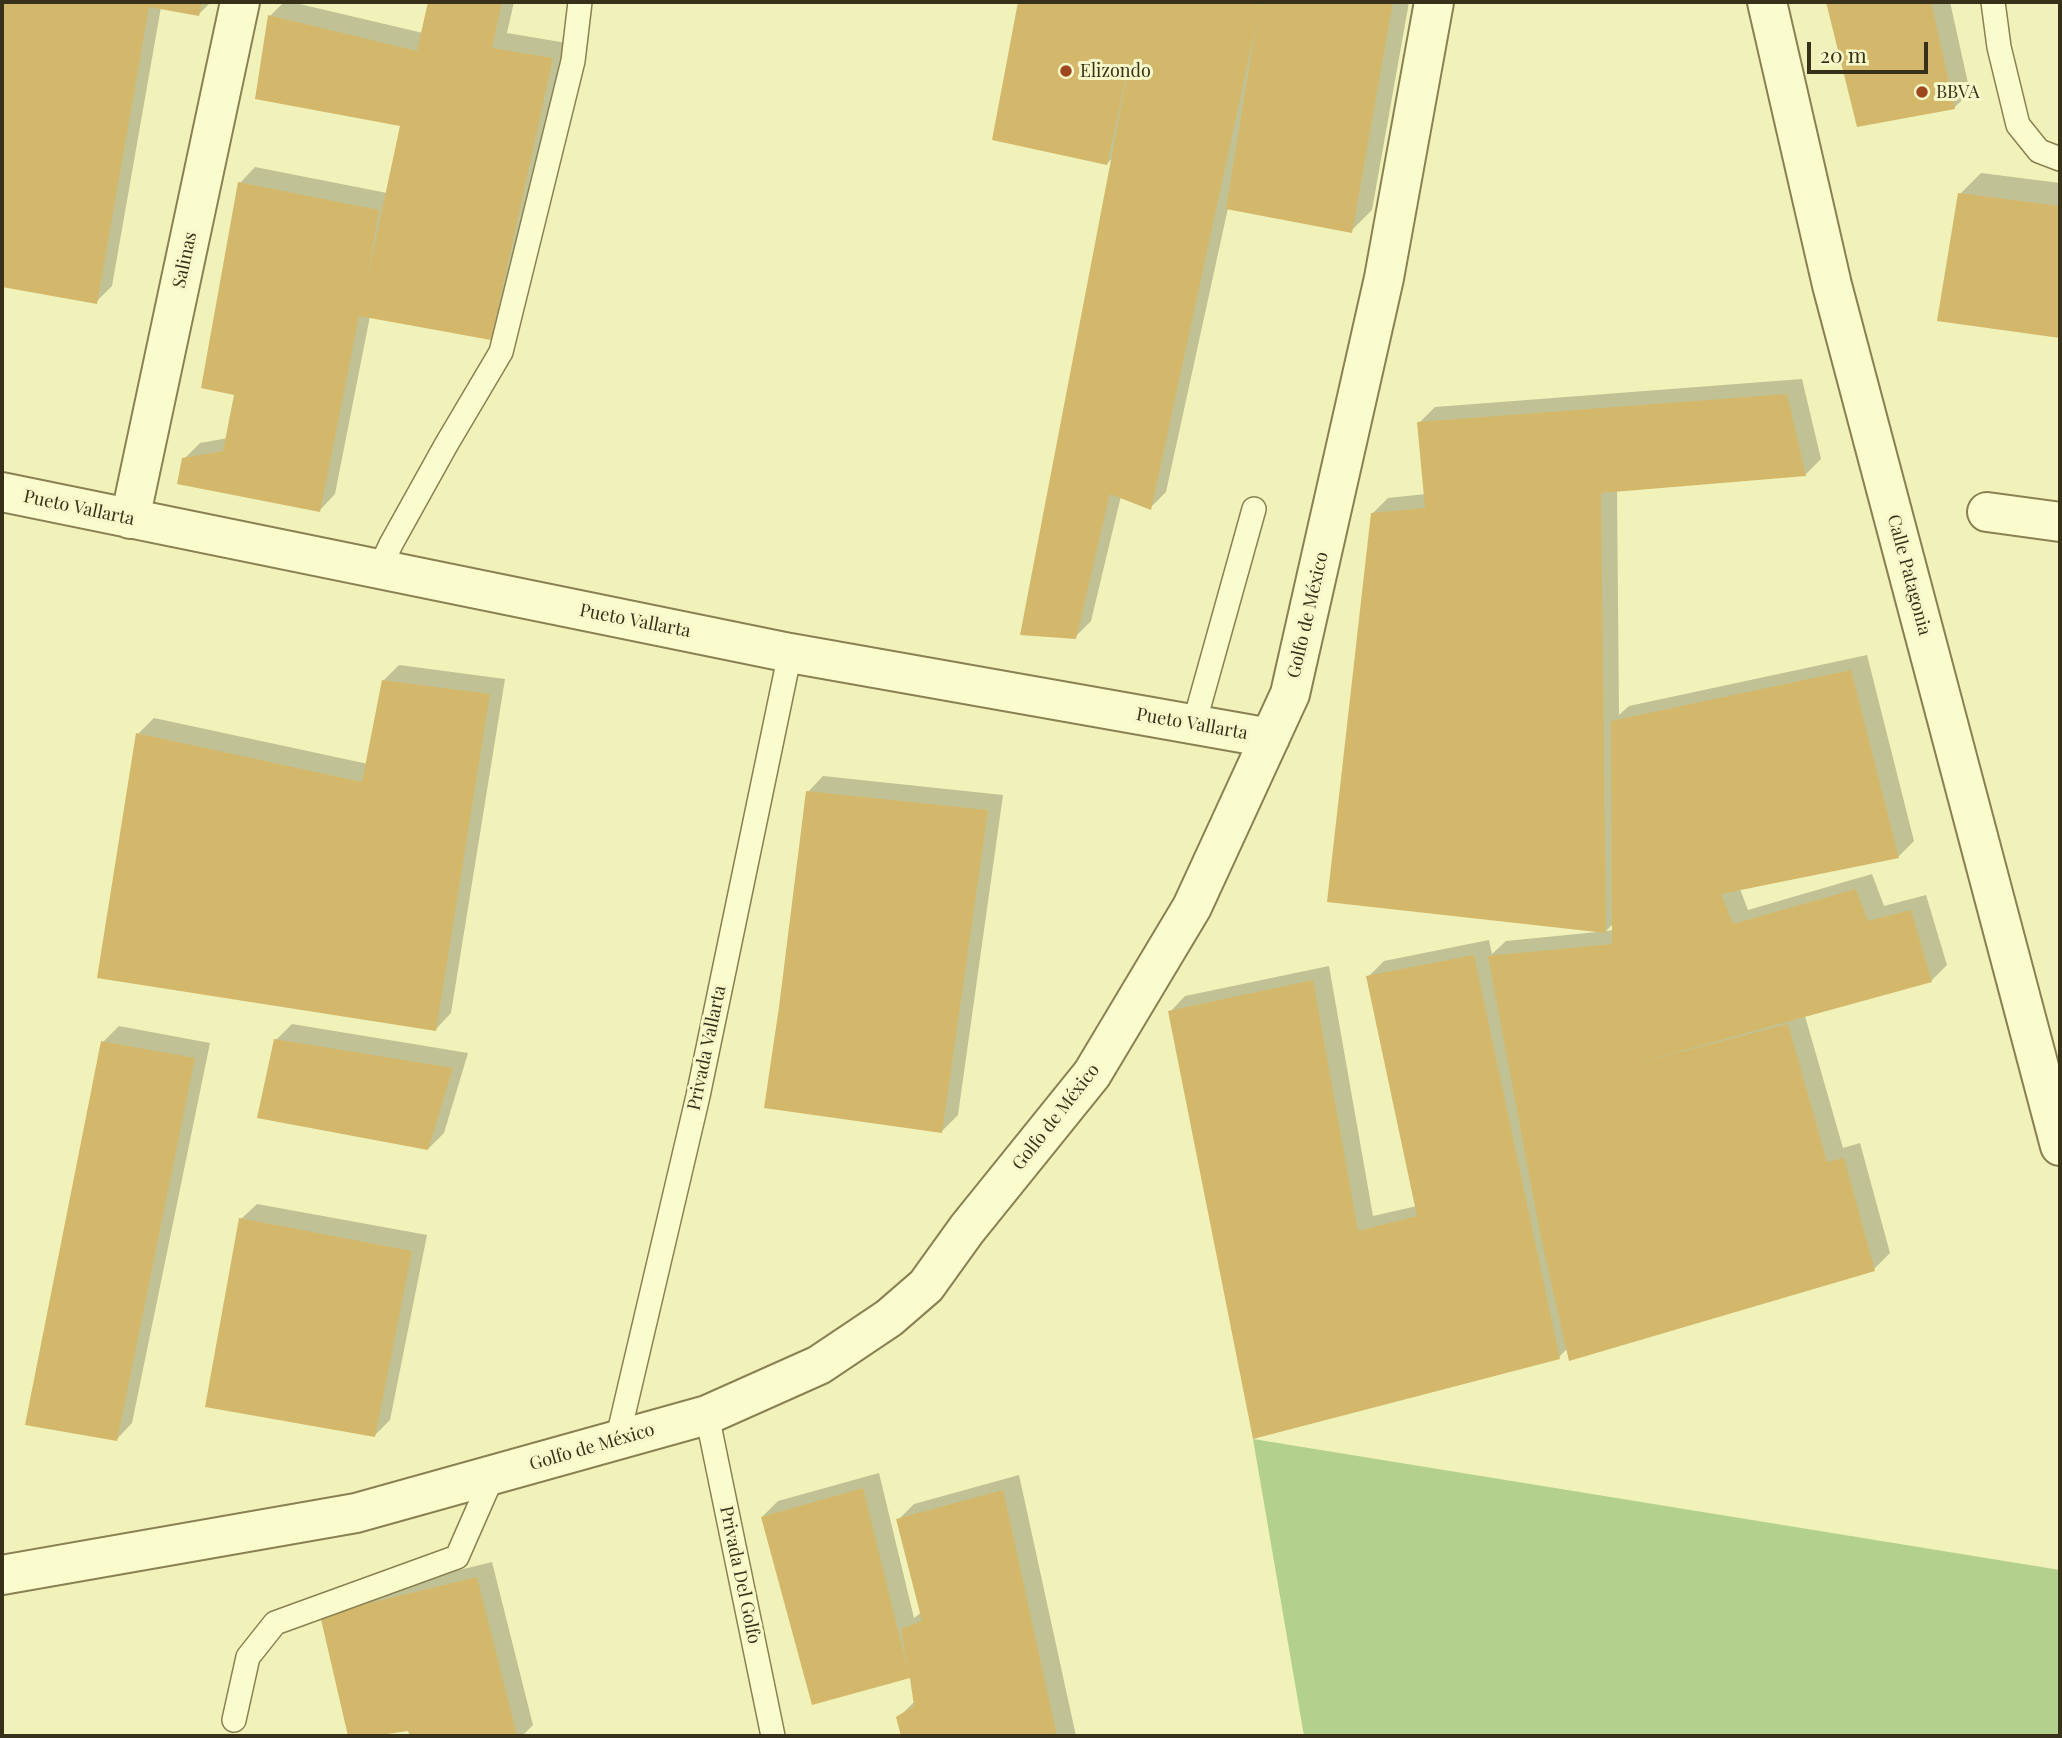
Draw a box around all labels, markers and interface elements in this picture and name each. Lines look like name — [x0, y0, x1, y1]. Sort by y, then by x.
scale bar — [1810, 28, 1931, 72]
text: 20 m — [1820, 40, 1867, 68]
place label: Elizondo — [1080, 60, 1151, 82]
marker: Elizondo — [1058, 63, 1074, 79]
place label: BBVA — [1936, 81, 1980, 103]
marker: BBVA — [1914, 84, 1930, 100]
street label: Salinas — [169, 230, 201, 290]
street label: Pueto Vallarta — [22, 486, 136, 530]
street label: Calle Patagonia — [1883, 512, 1935, 638]
street label: Golfo de México — [1283, 550, 1333, 680]
street label: Pueto Vallarta — [578, 600, 692, 642]
street label: Pueto Vallarta — [1135, 704, 1249, 744]
street label: Privada Vallarta — [683, 984, 731, 1112]
street label: Golfo de México — [1008, 1060, 1104, 1174]
street label: Golfo de México — [527, 1419, 657, 1475]
street label: Privada Del Golfo — [715, 1504, 765, 1646]

